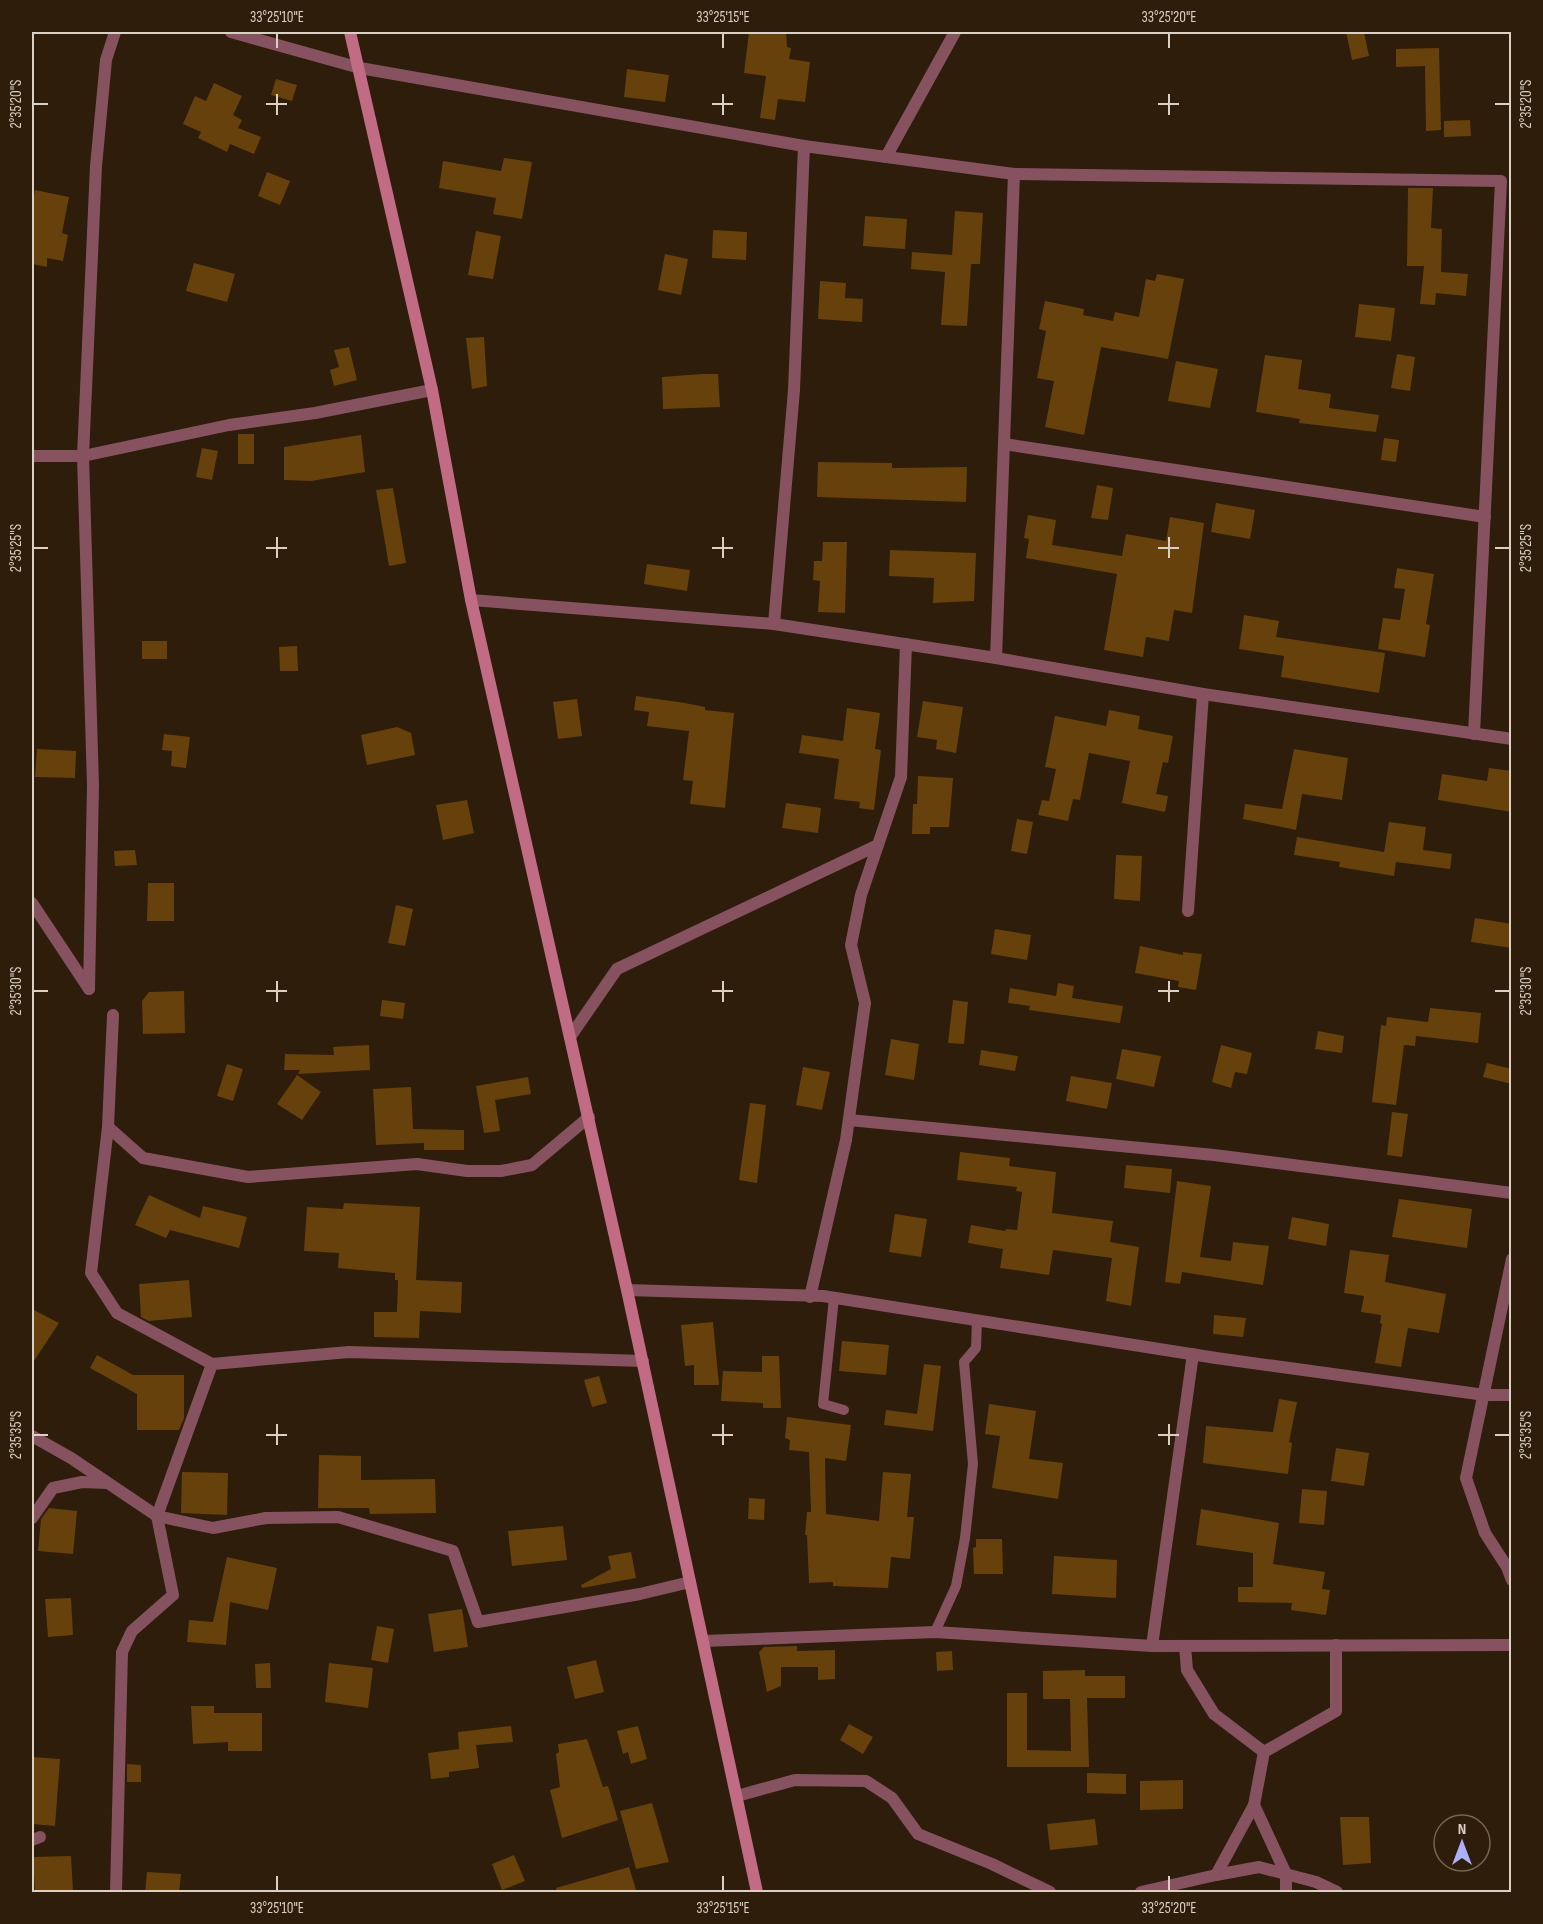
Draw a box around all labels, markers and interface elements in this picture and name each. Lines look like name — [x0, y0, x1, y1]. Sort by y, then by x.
text: 33°25'10"E — [250, 8, 304, 27]
text: 33°25'15"E — [696, 8, 750, 27]
text: 33°25'20"E — [1141, 8, 1197, 27]
text: 2°35'20"S — [7, 80, 26, 128]
text: 2°35'20"S — [1517, 80, 1536, 128]
text: 2°35'25"S — [7, 524, 26, 572]
text: 2°35'25"S — [1517, 524, 1536, 572]
text: 2°35'30"S — [7, 966, 26, 1016]
text: 2°35'30"S — [1517, 966, 1536, 1016]
text: 2°35'35"S — [7, 1411, 26, 1459]
text: 2°35'35"S — [1517, 1411, 1536, 1459]
north arrow — [1432, 1813, 1492, 1873]
text: N — [1458, 1820, 1466, 1839]
text: 33°25'10"E — [250, 1899, 304, 1918]
text: 33°25'15"E — [696, 1899, 750, 1918]
text: 33°25'20"E — [1141, 1899, 1197, 1918]

